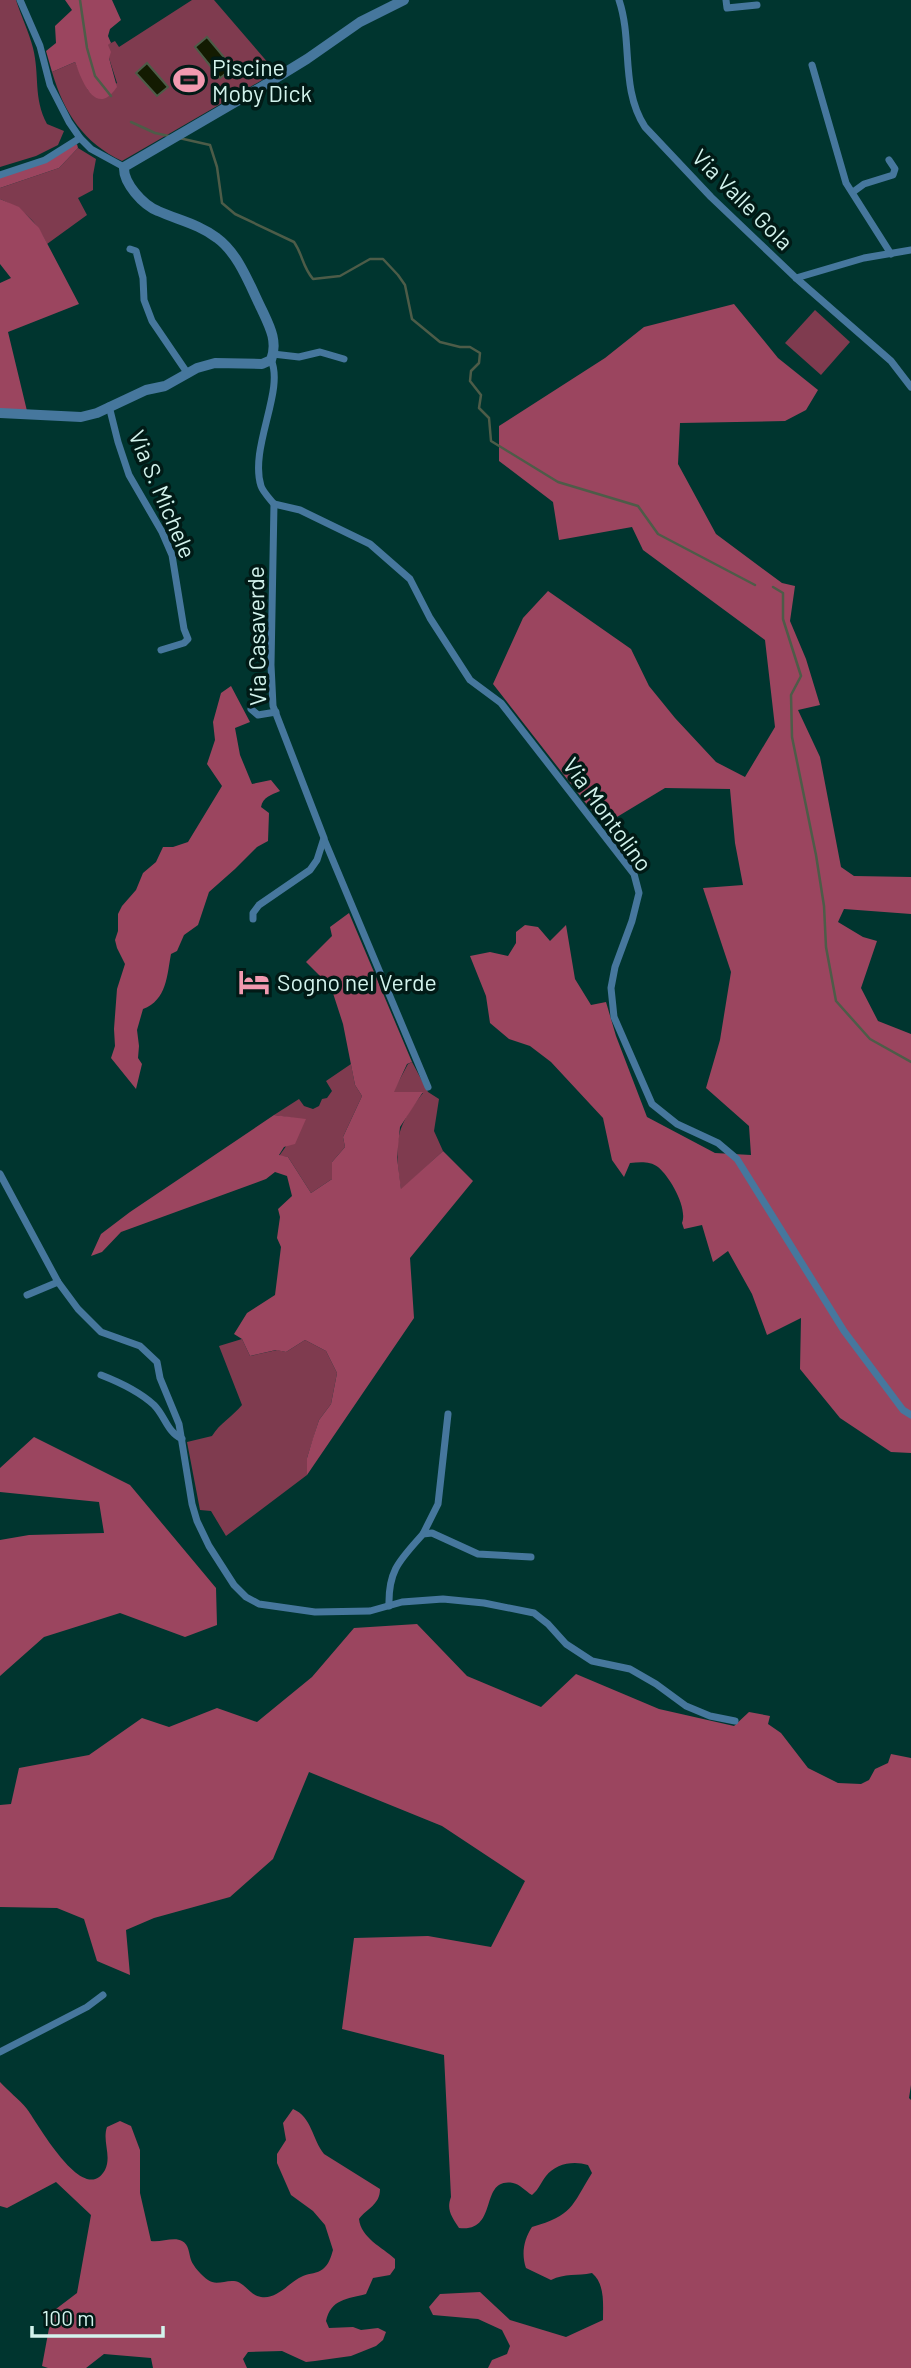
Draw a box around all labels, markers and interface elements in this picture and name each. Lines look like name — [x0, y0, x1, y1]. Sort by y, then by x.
place label: Piscine Moby Dick — [212, 53, 312, 107]
sports icon: Piscine Moby Dick — [172, 63, 206, 97]
street label: Via Valle Gola — [687, 143, 799, 255]
street label: Via S. Michele — [124, 426, 202, 562]
street label: Via Casaverde — [241, 566, 271, 706]
street label: Via Montolino — [557, 752, 659, 876]
hotel icon: Sogno nel Verde — [237, 965, 271, 999]
place label: Sogno nel Verde — [277, 968, 437, 996]
scale bar — [32, 2294, 163, 2338]
text: 100 m — [42, 2305, 95, 2330]

